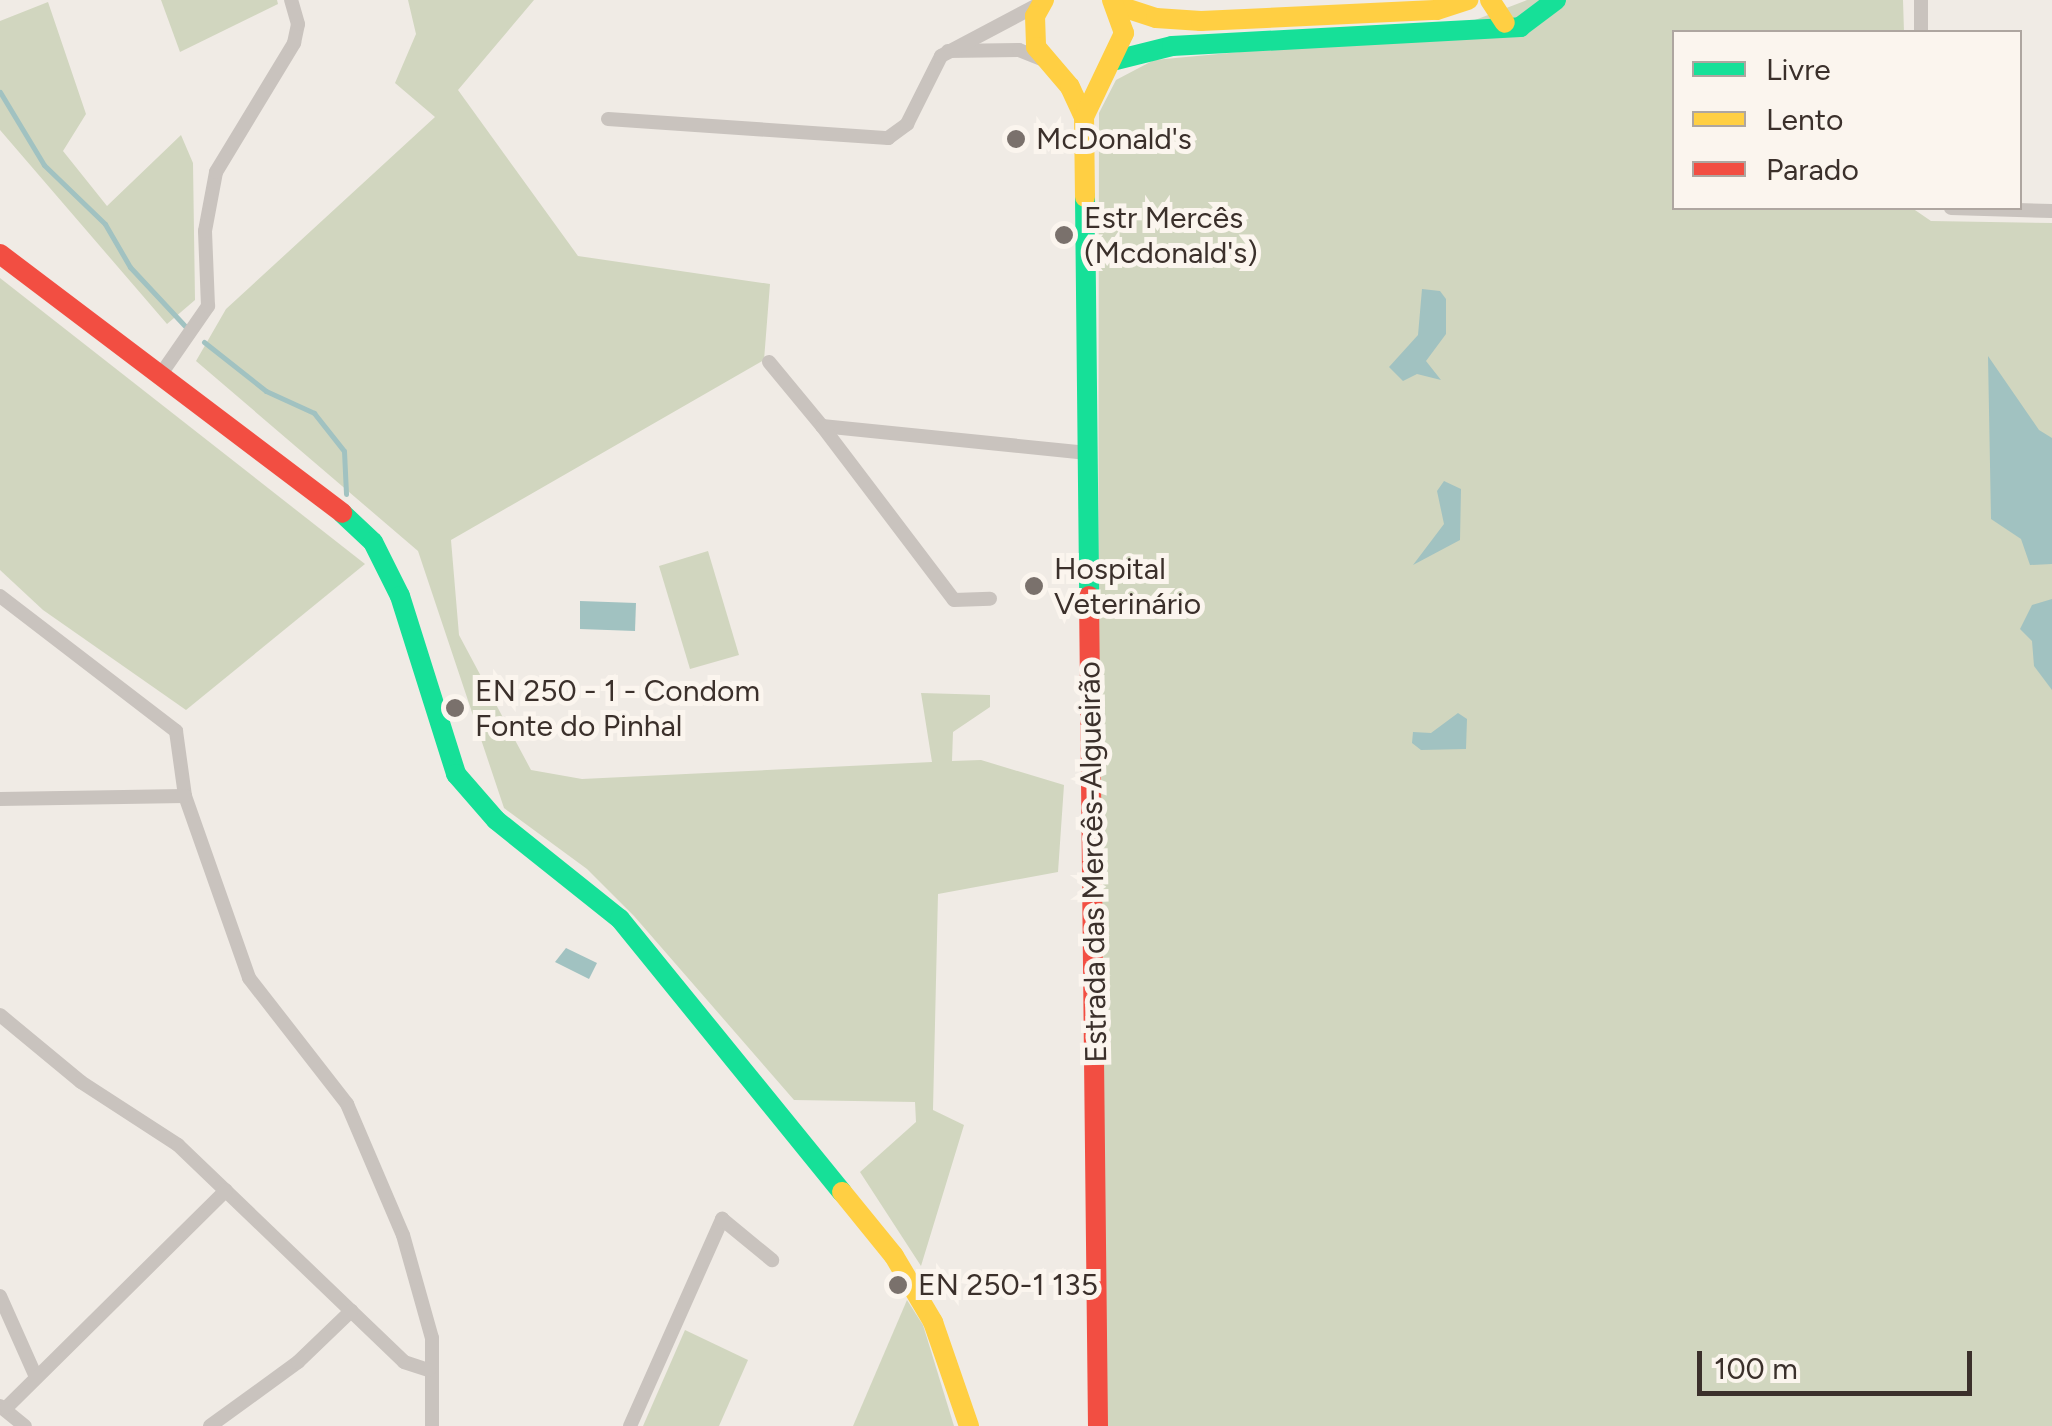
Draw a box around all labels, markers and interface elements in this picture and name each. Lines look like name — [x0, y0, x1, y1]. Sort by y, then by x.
legend — [1672, 30, 2022, 210]
text: Livre — [1766, 51, 1831, 88]
text: Lento — [1766, 101, 1843, 138]
place label: McDonald's — [1036, 121, 1192, 157]
marker: McDonald's — [1005, 128, 1027, 150]
text: Parado — [1766, 151, 1859, 188]
place label: Estr Mercês (Mcdonald's) — [1084, 200, 1258, 270]
marker: Estr Mercês (Mcdonald's) — [1053, 224, 1075, 246]
place label: Hospital Veterinário — [1054, 551, 1201, 622]
marker: Hospital Veterinário — [1023, 575, 1045, 597]
street label: Estrada das Mercês-Algueirão — [1071, 661, 1115, 1063]
place label: EN 250 - 1 - Condom Fonte do Pinhal — [475, 673, 760, 744]
marker: EN 250 - 1 - Condom Fonte do Pinhal — [444, 697, 466, 719]
place label: EN 250-1 135 — [918, 1267, 1098, 1303]
marker: EN 250-1 135 — [887, 1274, 909, 1296]
scale bar — [1702, 1331, 1977, 1393]
text: 100 m — [1714, 1350, 1798, 1387]

